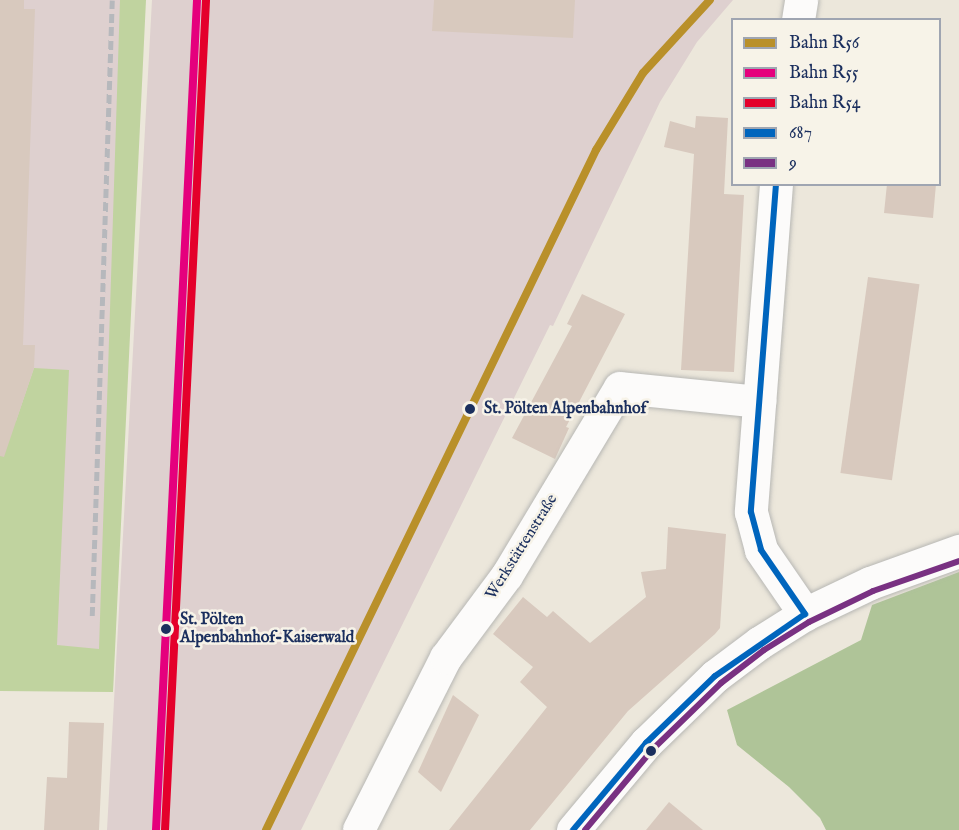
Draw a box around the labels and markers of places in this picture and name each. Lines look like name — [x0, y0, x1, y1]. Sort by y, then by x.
place label: St. Pölten Alpenbahnhof — [484, 399, 646, 419]
marker: St. Pölten Alpenbahnhof — [461, 400, 479, 418]
place label: St. Pölten Alpenbahnhof-Kaiserwald — [180, 610, 354, 648]
marker: St. Pölten Alpenbahnhof-Kaiserwald — [157, 620, 175, 638]
unlabelled marker — [645, 745, 657, 757]

